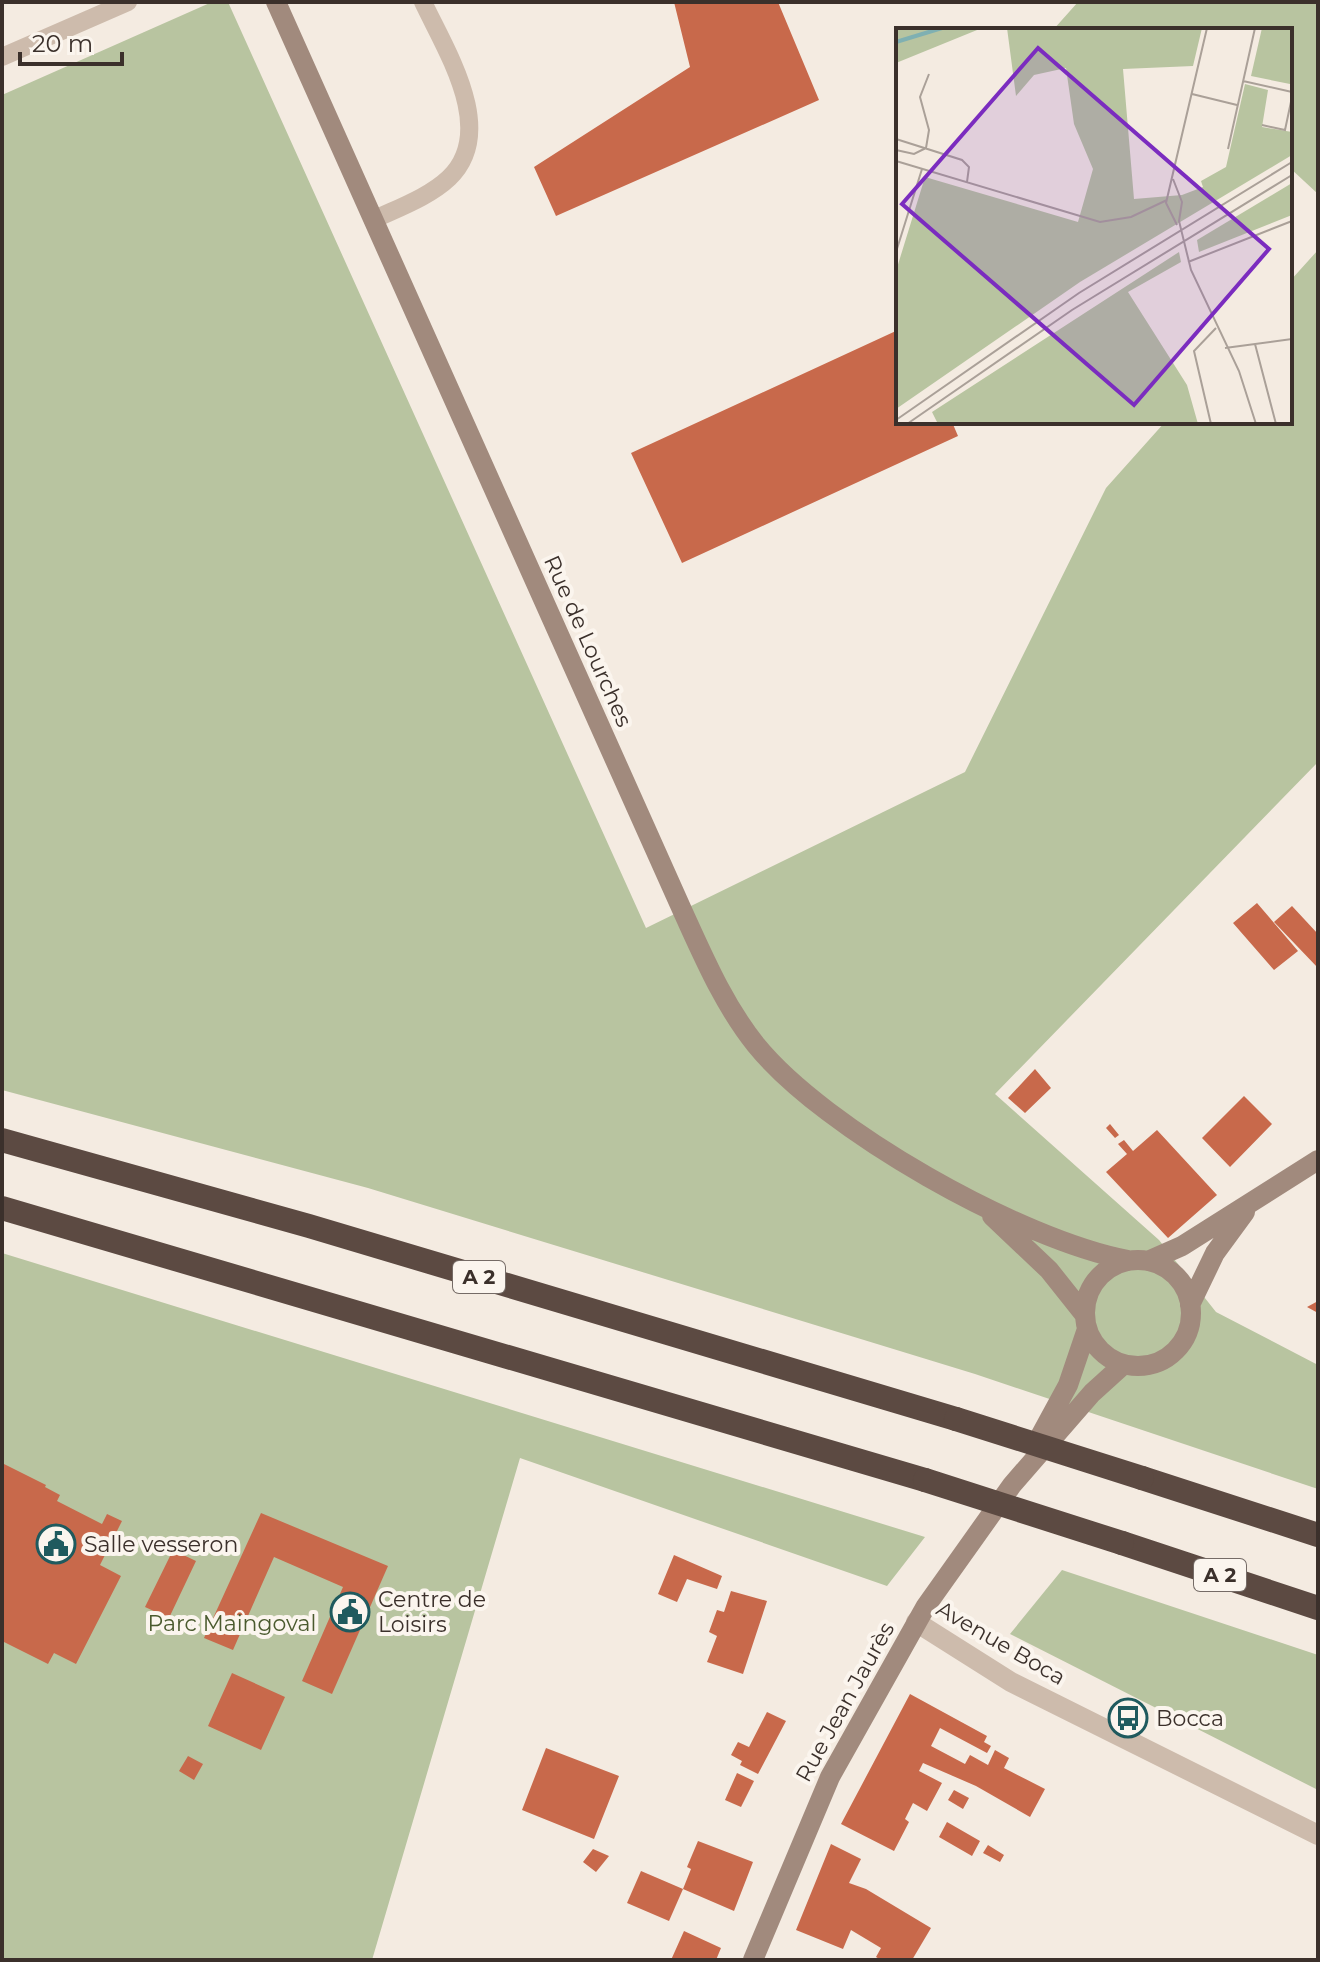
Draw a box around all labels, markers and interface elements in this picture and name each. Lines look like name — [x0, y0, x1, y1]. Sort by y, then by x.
scale bar — [20, 16, 122, 66]
inset map — [896, 28, 1292, 424]
text: 20 m — [32, 29, 93, 58]
street label: Rue de Lourches — [538, 551, 638, 731]
road number: A 2 — [453, 1261, 505, 1293]
public building icon: Salle vesseron — [35, 1523, 77, 1565]
place label: Salle vesseron — [84, 1531, 238, 1558]
road number: A 2 — [1194, 1559, 1246, 1591]
place label: Centre de Loisirs — [378, 1586, 486, 1638]
public building icon: Centre de Loisirs — [329, 1591, 371, 1633]
street label: Avenue Boca — [932, 1595, 1070, 1691]
park label: Parc Maingoval — [148, 1610, 316, 1637]
street label: Rue Jean Jaurès — [790, 1617, 900, 1787]
bus stop icon: Bocca — [1107, 1697, 1149, 1739]
place label: Bocca — [1156, 1705, 1224, 1732]

